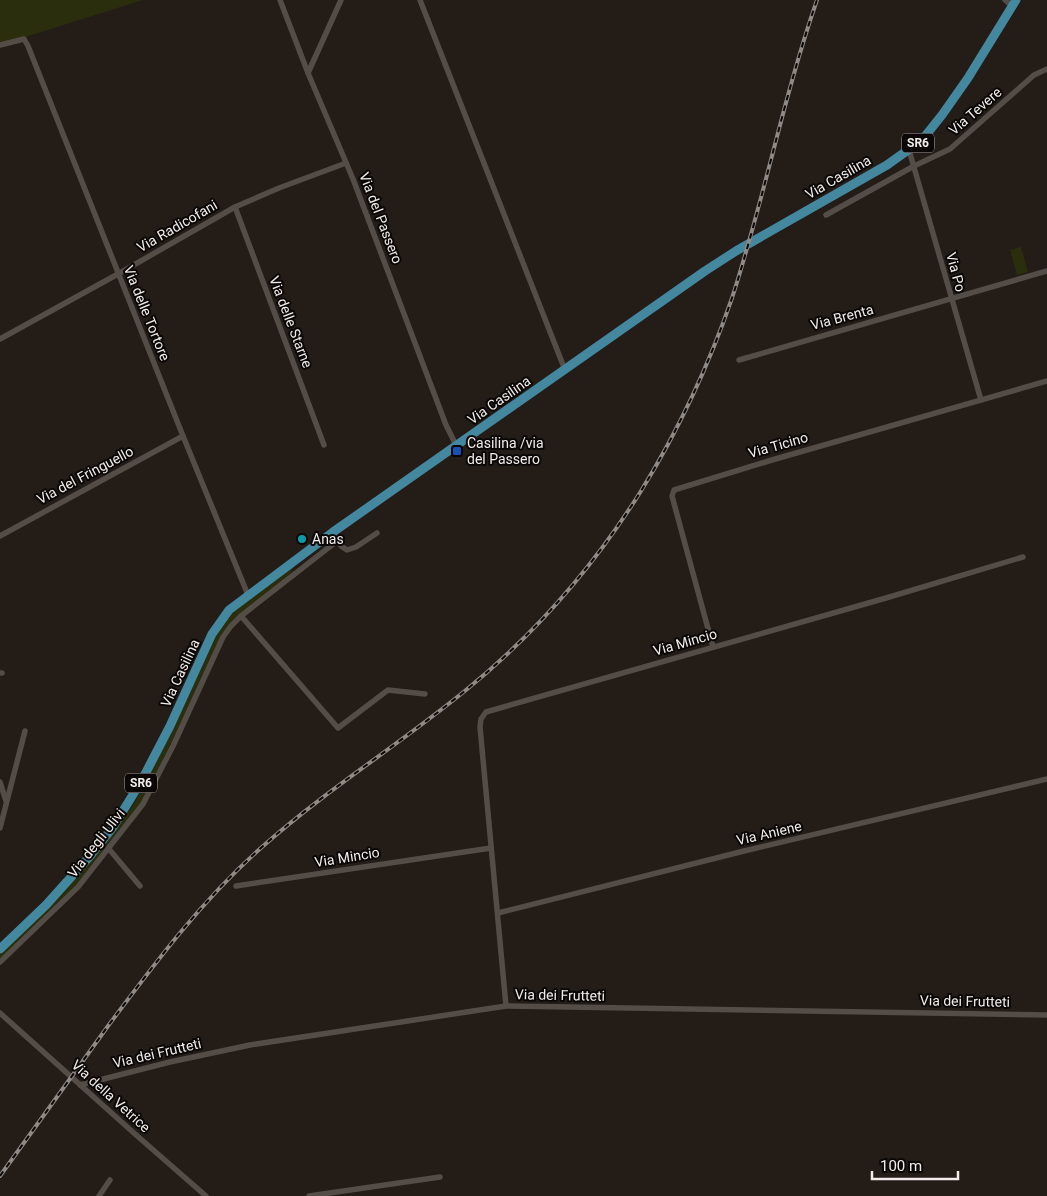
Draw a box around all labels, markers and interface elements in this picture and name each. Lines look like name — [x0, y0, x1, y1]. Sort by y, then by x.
street label: Via Tevere — [945, 84, 1005, 138]
road number: SR6 — [902, 134, 934, 152]
street label: Via Casilina — [802, 152, 874, 202]
street label: Via del Passero — [356, 170, 406, 266]
street label: Via Radicofani — [134, 197, 220, 255]
street label: Via Po — [943, 251, 969, 293]
street label: Via delle Tortore — [121, 263, 173, 363]
street label: Via delle Starne — [266, 274, 316, 370]
street label: Via Brenta — [809, 301, 875, 333]
street label: Via Casilina — [465, 373, 533, 427]
street label: Via Ticino — [746, 429, 810, 461]
place label: Casilina /via del Passero — [467, 435, 544, 467]
street label: Via del Fringuello — [34, 443, 136, 507]
marker: Casilina /via del Passero — [451, 445, 463, 457]
place label: Anas — [312, 531, 344, 547]
marker: Anas — [296, 533, 308, 545]
street label: Via Mincio — [651, 625, 719, 659]
street label: Via Casilina — [157, 637, 203, 709]
road number: SR6 — [125, 774, 157, 792]
street label: Via degli Ulivi — [64, 805, 128, 881]
street label: Via Aniene — [735, 818, 803, 848]
street label: Via Mincio — [313, 844, 381, 870]
street label: Via dei Frutteti — [515, 986, 605, 1004]
street label: Via dei Frutteti — [920, 992, 1010, 1010]
street label: Via dei Frutteti — [111, 1035, 203, 1071]
street label: Via della Vetrice — [68, 1057, 154, 1135]
scale bar — [872, 1148, 958, 1180]
text: 100 m — [880, 1157, 922, 1175]

